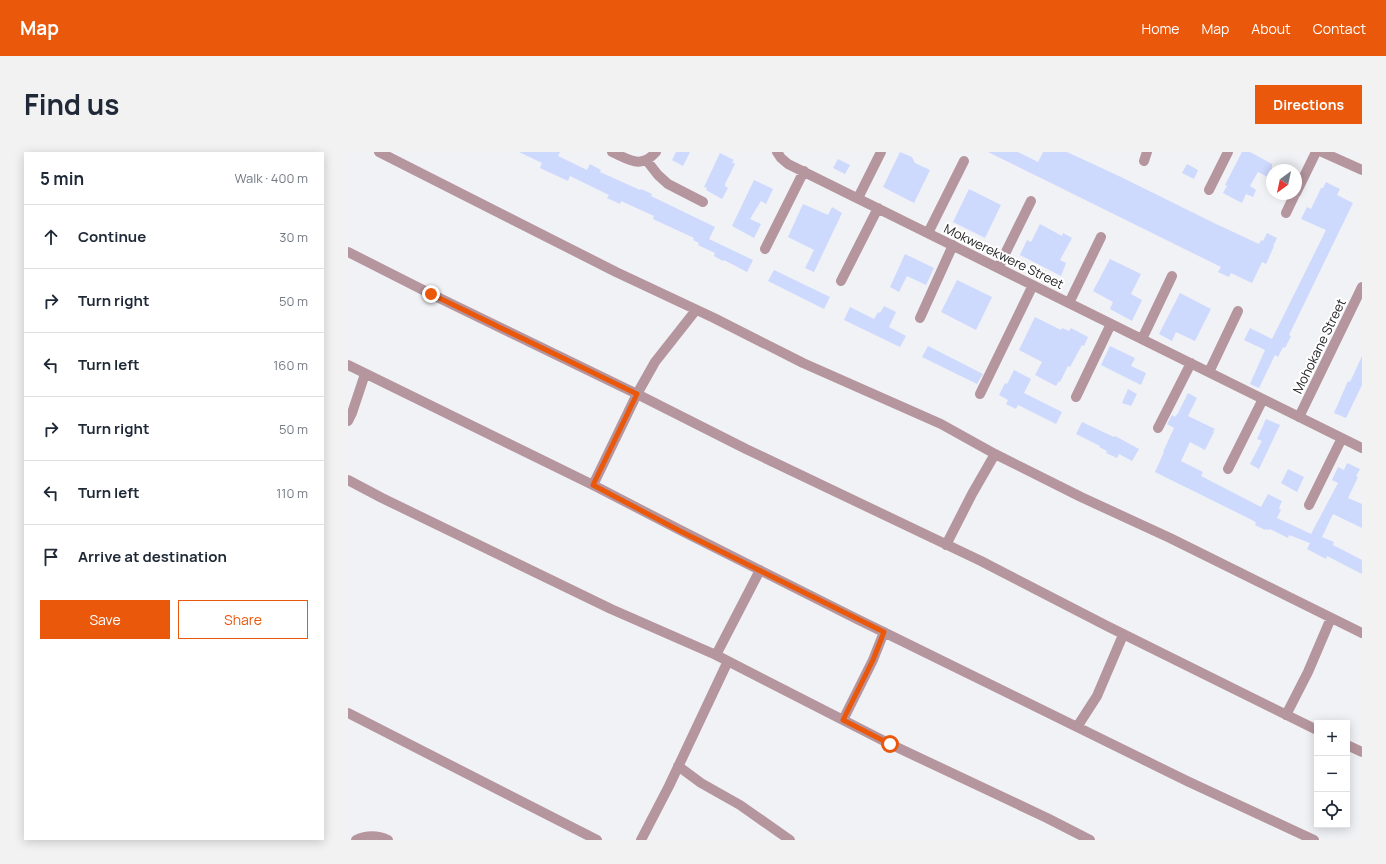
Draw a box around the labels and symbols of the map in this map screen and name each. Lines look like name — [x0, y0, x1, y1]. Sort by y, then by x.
north arrow — [1266, 164, 1302, 200]
street label: Mokwerekwere Street — [941, 219, 1067, 293]
route end — [422, 285, 440, 303]
street label: Mohokane Street — [1288, 295, 1350, 397]
route start — [881, 735, 899, 753]

